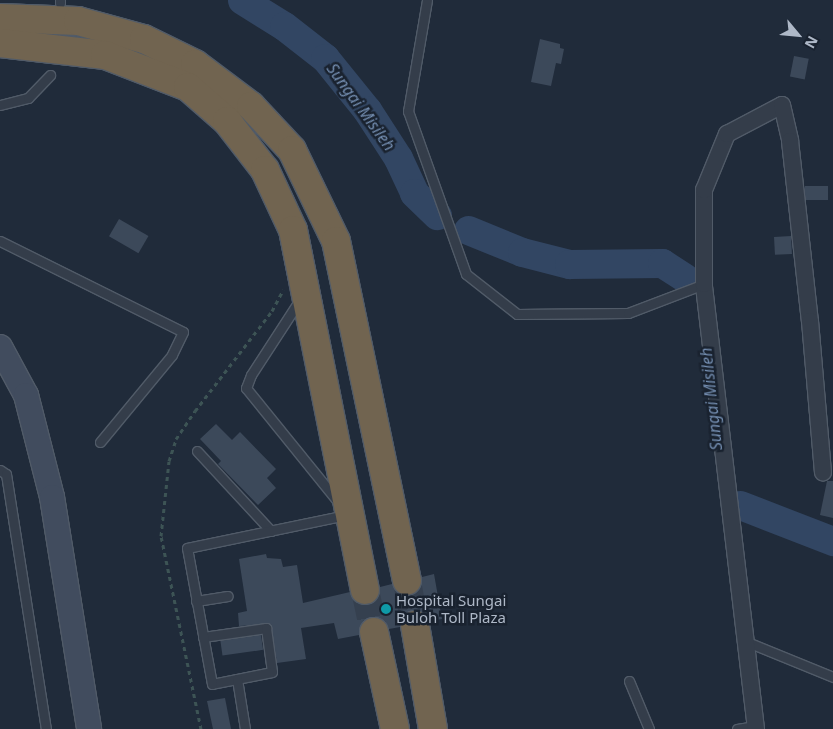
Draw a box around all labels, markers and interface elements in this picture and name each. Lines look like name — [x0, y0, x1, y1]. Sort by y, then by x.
north arrow — [773, 10, 823, 60]
text: N — [801, 33, 823, 52]
water label: Sungai Misileh — [323, 60, 399, 154]
water label: Sungai Misileh — [696, 347, 726, 451]
place label: Hospital Sungai Buloh Toll Plaza — [396, 591, 506, 626]
marker: Hospital Sungai Buloh Toll Plaza — [380, 603, 392, 615]

